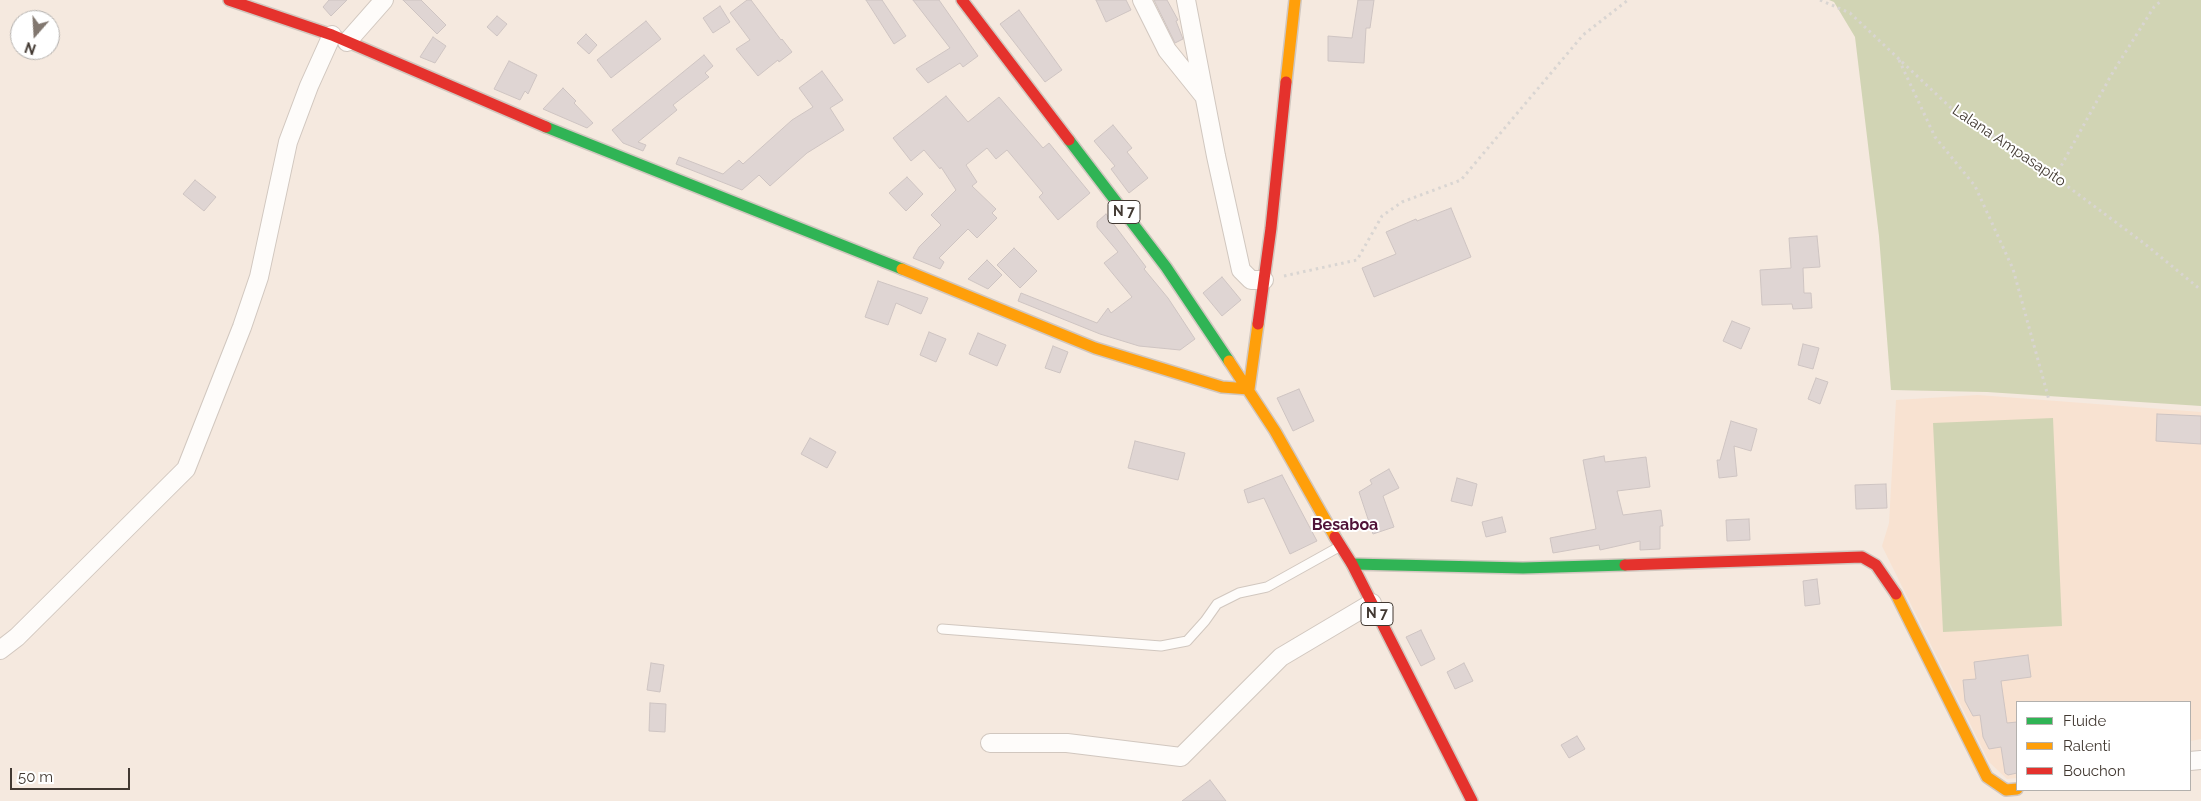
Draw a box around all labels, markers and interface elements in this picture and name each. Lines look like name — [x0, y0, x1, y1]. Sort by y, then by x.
north arrow — [10, 10, 60, 60]
text: N — [23, 39, 38, 58]
street label: Lalana Ampasapito — [1949, 101, 2069, 191]
road number: N 7 — [1108, 200, 1140, 223]
district label: Besaboa — [1312, 515, 1378, 535]
road number: N 7 — [1361, 602, 1393, 626]
legend — [2016, 701, 2191, 791]
text: Fluide — [2063, 712, 2106, 730]
text: Ralenti — [2063, 737, 2111, 755]
scale bar — [12, 758, 132, 790]
text: Bouchon — [2063, 762, 2125, 780]
text: 50 m — [18, 768, 53, 786]

